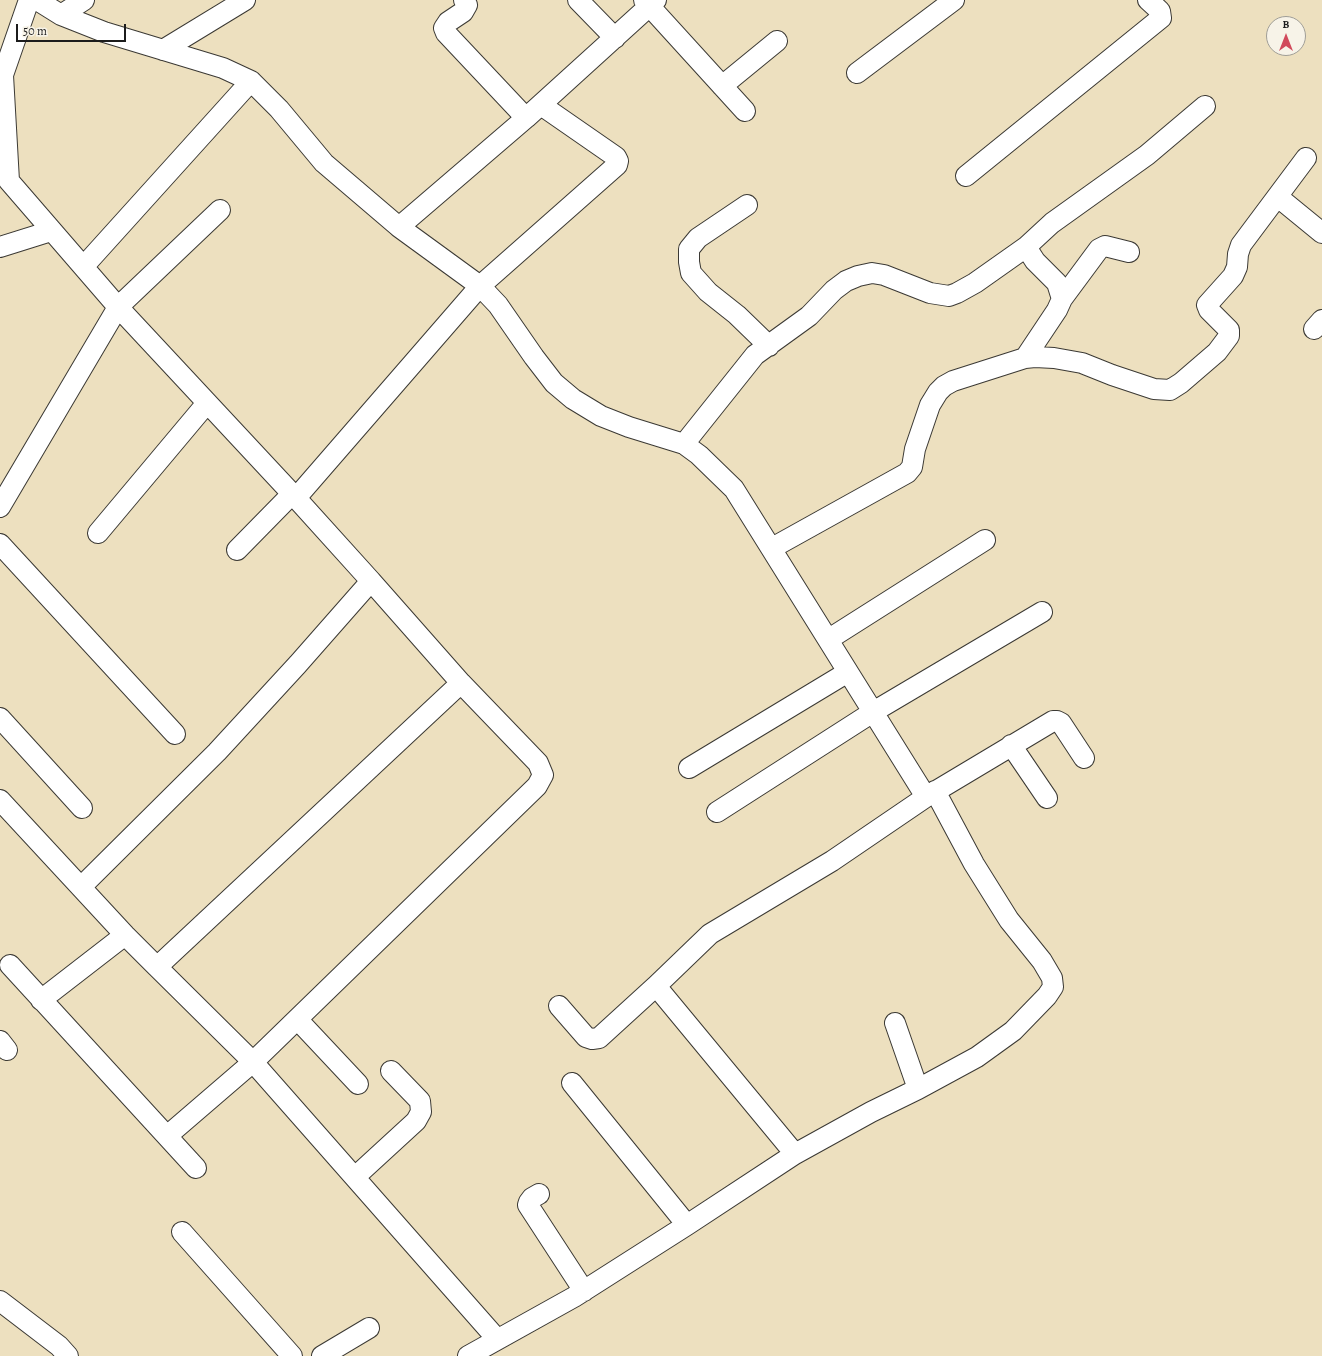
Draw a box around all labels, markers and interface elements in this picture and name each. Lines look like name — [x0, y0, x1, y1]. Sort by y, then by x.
scale bar — [18, 16, 128, 42]
north arrow — [1266, 16, 1306, 56]
text: B — [1283, 17, 1289, 32]
text: 50 m — [23, 23, 47, 39]

